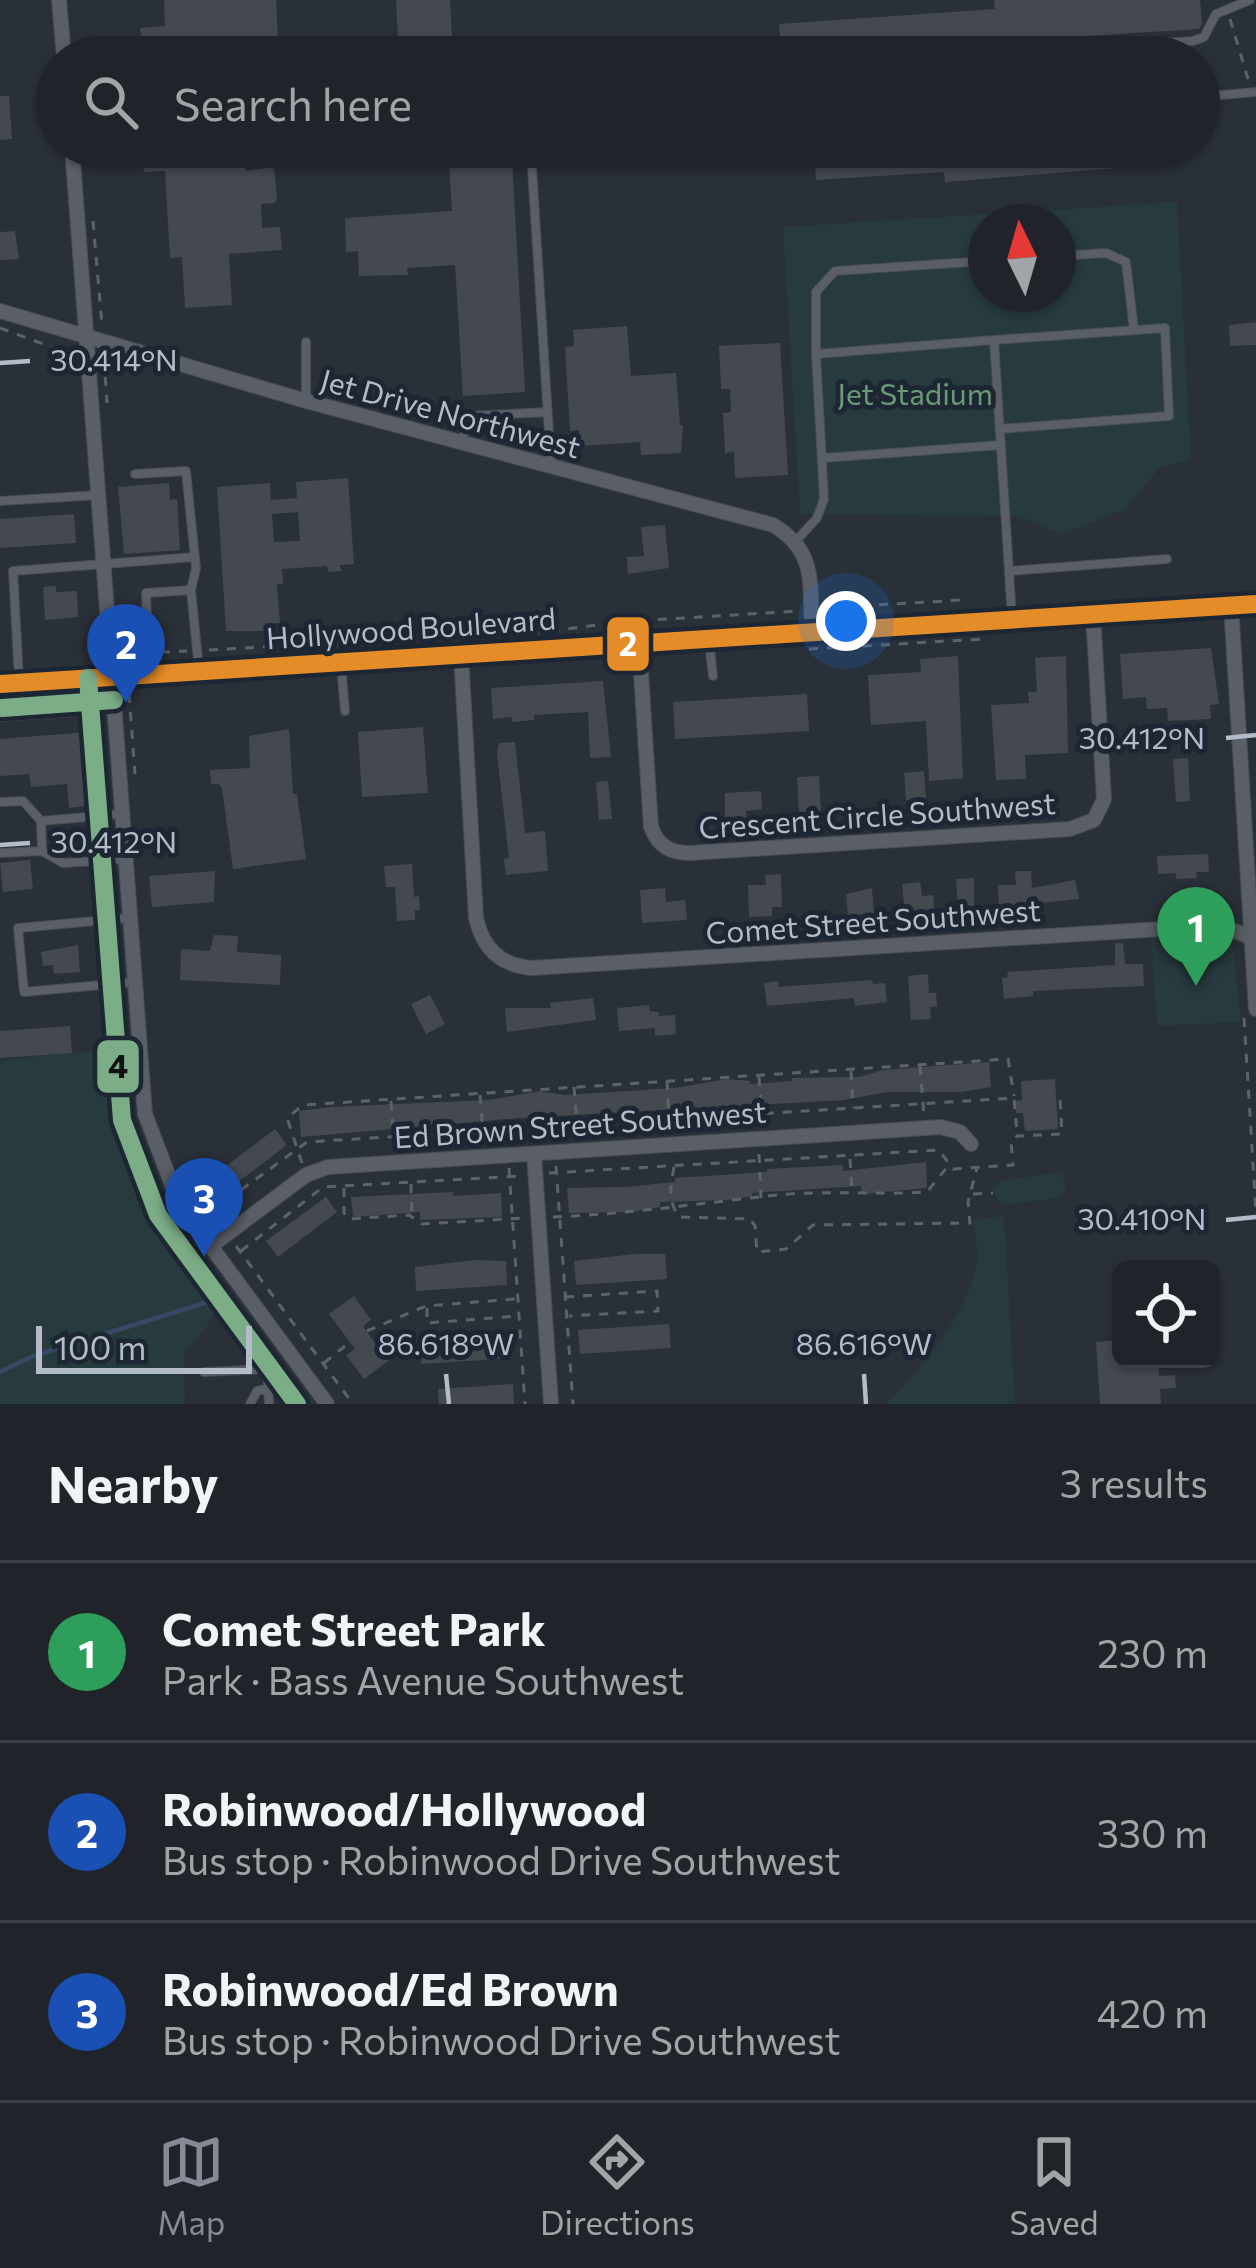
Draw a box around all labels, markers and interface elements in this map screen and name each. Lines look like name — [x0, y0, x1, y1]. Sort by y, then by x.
search box — [36, 36, 1220, 168]
icon: search — [78, 69, 144, 135]
text: Search here — [174, 75, 412, 130]
north arrow — [968, 204, 1076, 312]
text: 30.414°N — [50, 340, 178, 377]
street label: Jet Drive Northwest — [317, 360, 585, 464]
park label: Jet Stadium — [837, 374, 993, 411]
your location — [816, 591, 876, 651]
street label: Hollywood Boulevard — [265, 598, 557, 656]
pin: 2 — [87, 604, 165, 703]
line badge: 2 — [605, 615, 651, 673]
text: 2 — [619, 622, 637, 663]
text: 30.412°N — [1079, 718, 1205, 755]
street label: Crescent Circle Southwest — [697, 783, 1057, 845]
text: 30.412°N — [51, 822, 177, 859]
pin: 1 — [1157, 887, 1235, 986]
street label: Comet Street Southwest — [704, 890, 1042, 950]
line badge: 4 — [95, 1038, 141, 1095]
text: 4 — [108, 1044, 128, 1085]
street label: Ed Brown Street Southwest — [393, 1092, 767, 1154]
pin: 3 — [165, 1158, 243, 1257]
text: 30.410°N — [1078, 1199, 1207, 1236]
map controls — [1112, 1260, 1220, 1368]
button: locate — [1112, 1260, 1220, 1368]
scale bar — [36, 1320, 252, 1373]
text: 86.618°W — [378, 1324, 514, 1361]
text: 86.616°W — [796, 1324, 932, 1361]
text: 100 m — [54, 1326, 146, 1367]
text: Nearby — [48, 1451, 218, 1514]
text: 3 results — [1060, 1458, 1208, 1506]
text: Comet Street Park — [162, 1600, 546, 1655]
text: 1 — [78, 1628, 96, 1676]
text: 230 m — [1097, 1628, 1208, 1676]
text: Park · Bass Avenue Southwest — [162, 1655, 684, 1703]
text: Robinwood/Hollywood — [162, 1780, 646, 1835]
text: 2 — [76, 1808, 98, 1856]
text: 330 m — [1097, 1808, 1208, 1856]
text: Bus stop · Robinwood Drive Southwest — [162, 1835, 841, 1883]
text: Robinwood/Ed Brown — [162, 1960, 619, 2015]
text: 3 — [76, 1988, 98, 2036]
text: 420 m — [1097, 1988, 1208, 2036]
text: Bus stop · Robinwood Drive Southwest — [162, 2015, 841, 2063]
tab: Map — [157, 2129, 225, 2242]
tab: Directions — [540, 2129, 695, 2242]
tab: Saved — [1010, 2129, 1099, 2242]

